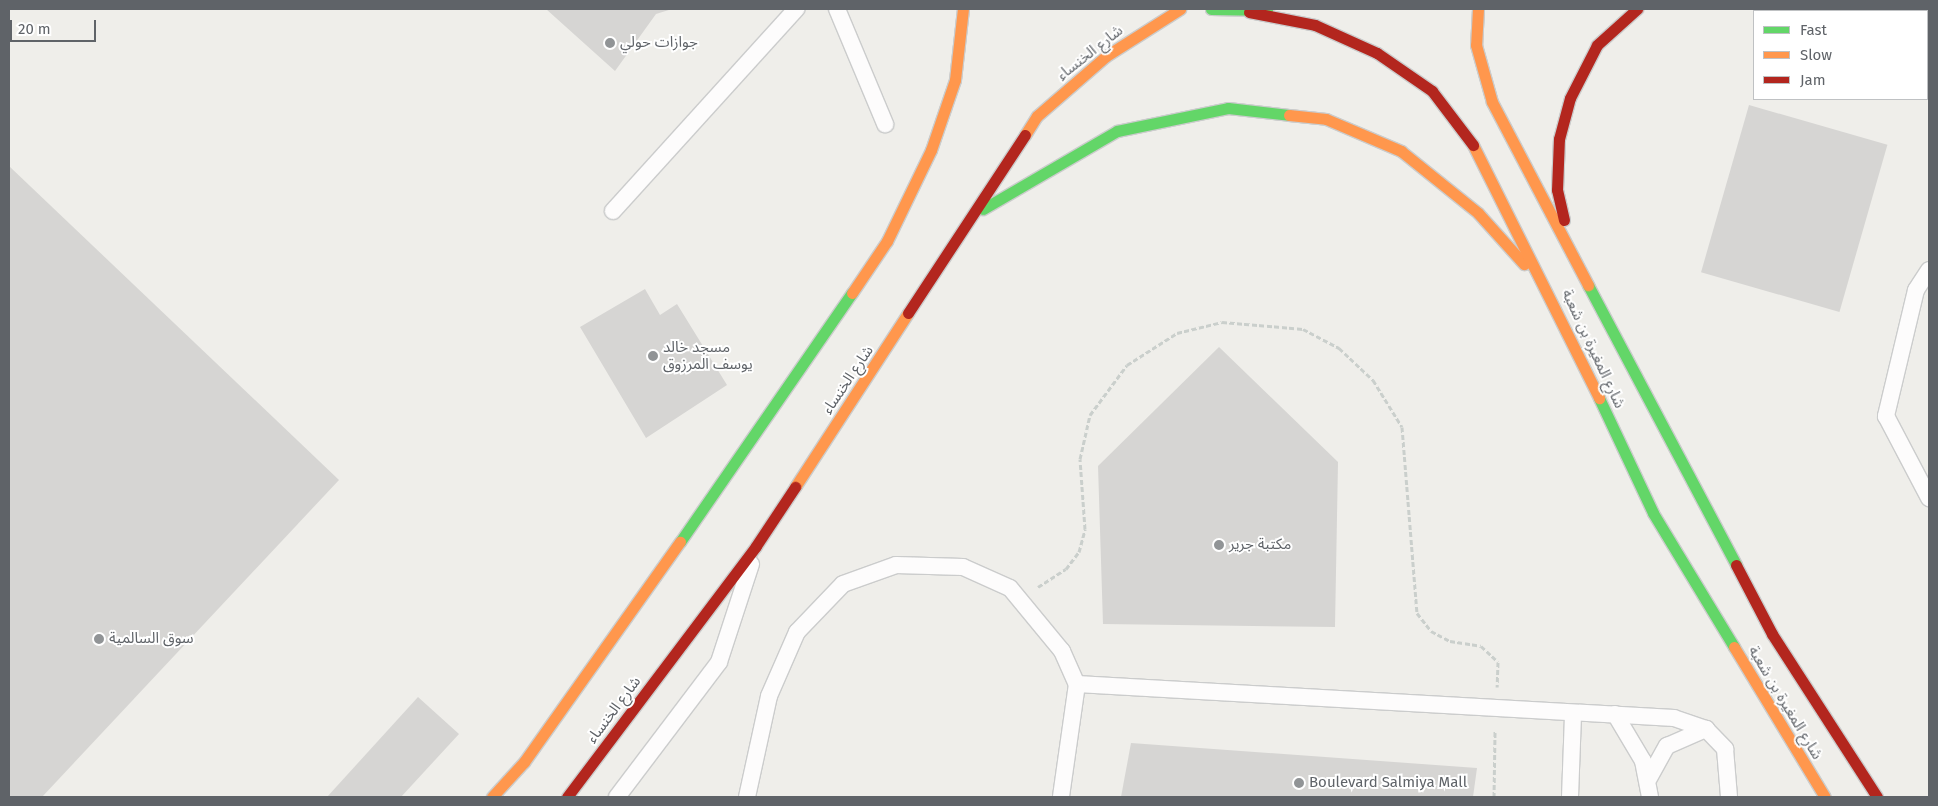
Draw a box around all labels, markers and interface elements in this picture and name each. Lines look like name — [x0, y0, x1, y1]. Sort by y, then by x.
scale bar — [12, 10, 99, 42]
legend — [1753, 10, 1928, 100]
text: 20 m — [18, 20, 51, 38]
text: Fast — [1800, 21, 1827, 39]
street label: شارع الخنساء — [1053, 22, 1127, 84]
place label: جوازات حولي — [620, 34, 698, 52]
marker: جوازات حولي — [604, 37, 616, 49]
text: Slow — [1800, 46, 1832, 64]
text: Jam — [1800, 71, 1826, 89]
street label: شارع المغيرة بن شعبة — [1558, 287, 1628, 411]
place label: مسجد خالد يوسف المرزوق — [663, 338, 753, 373]
street label: شارع الخنساء — [819, 342, 877, 418]
marker: مسجد خالد يوسف المرزوق — [647, 350, 659, 362]
place label: مكتبة جرير — [1229, 536, 1291, 554]
marker: مكتبة جرير — [1213, 539, 1225, 551]
place label: سوق السالمية — [109, 630, 193, 648]
marker: سوق السالمية — [93, 633, 105, 645]
street label: شارع المغيرة بن شعبة — [1744, 643, 1826, 763]
street label: شارع الخنساء — [583, 673, 645, 747]
place label: Boulevard Salmiya Mall — [1309, 774, 1467, 792]
marker: Boulevard Salmiya Mall — [1293, 777, 1305, 789]

